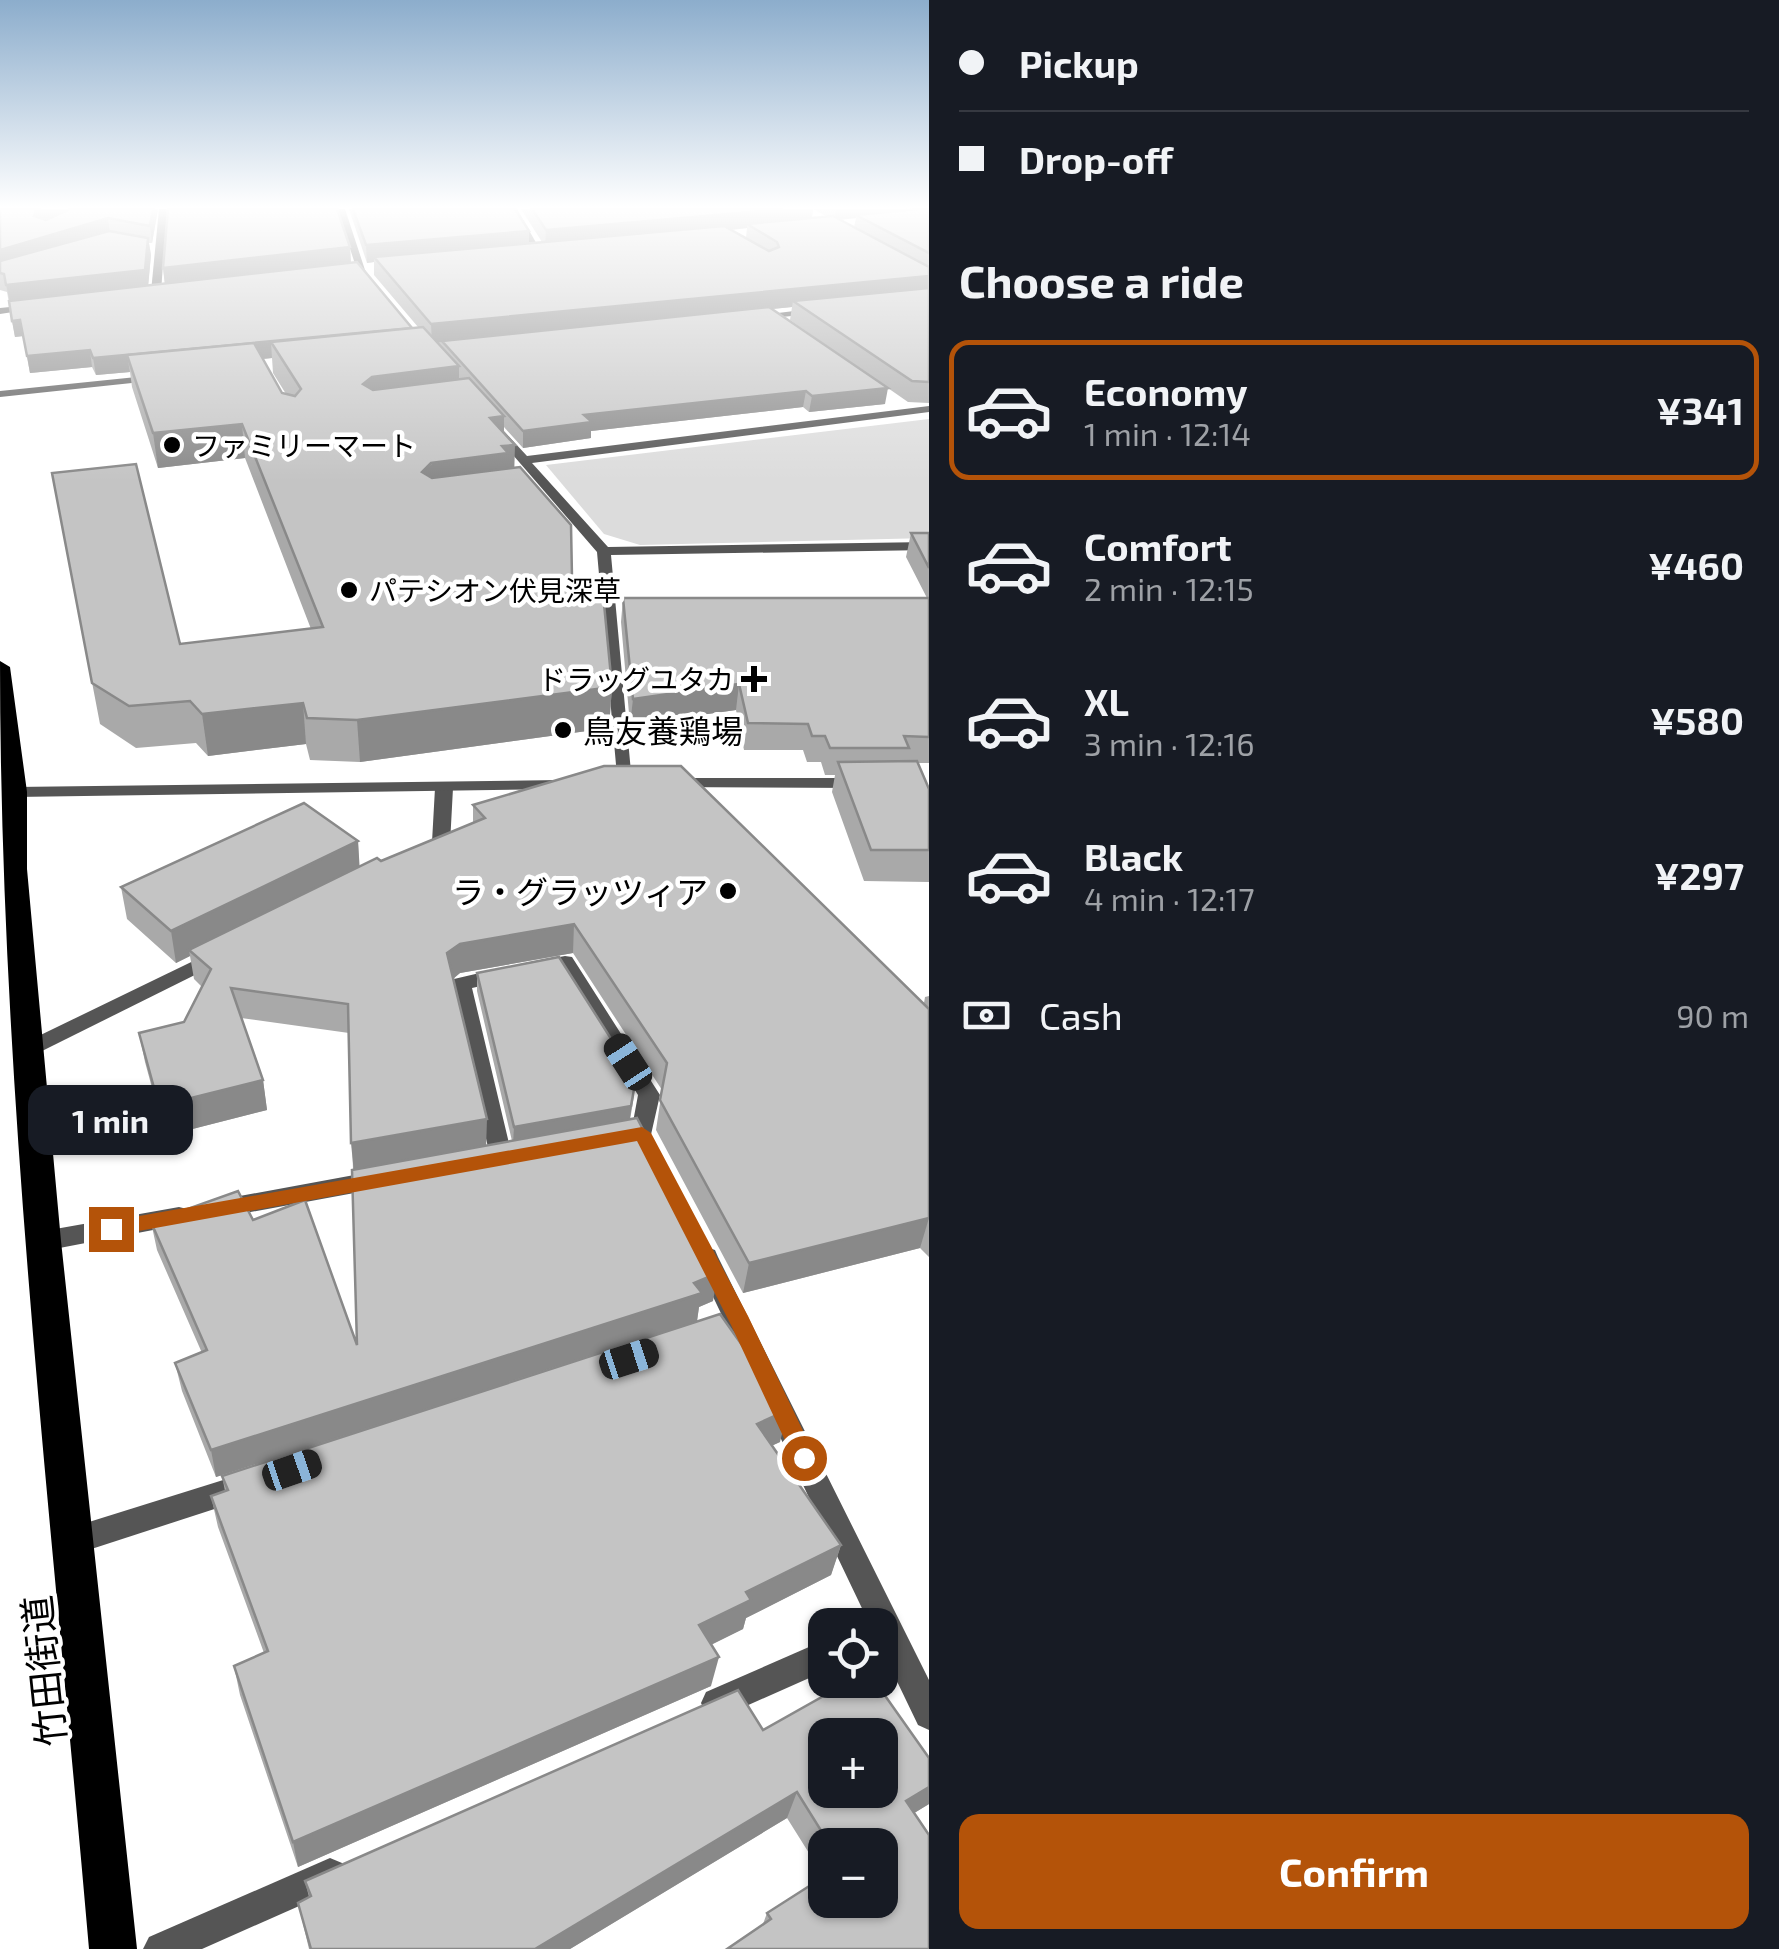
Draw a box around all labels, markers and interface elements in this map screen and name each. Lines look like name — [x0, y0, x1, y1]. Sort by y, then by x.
text: Pickup — [1019, 40, 1139, 86]
text: Drop-off — [1019, 136, 1173, 182]
text: Choose a ride — [959, 253, 1244, 307]
icon: car — [964, 365, 1054, 455]
text: Economy — [1084, 368, 1248, 414]
text: ¥341 — [1657, 387, 1744, 433]
text: 1 min · 12:14 — [1084, 414, 1251, 452]
place label: ファミリーマート — [192, 428, 416, 462]
marker: ファミリーマート — [161, 434, 183, 456]
icon: car — [964, 520, 1054, 610]
text: Comfort — [1084, 523, 1232, 569]
text: ¥460 — [1648, 542, 1744, 588]
text: 2 min · 12:15 — [1084, 569, 1254, 607]
place label: パテシオン伏見深草 — [369, 573, 621, 607]
marker: パテシオン伏見深草 — [338, 579, 360, 601]
place label: ドラッグユタカ — [538, 662, 734, 696]
marker: ドラッグユタカ — [743, 668, 765, 690]
icon: car — [964, 675, 1054, 765]
text: XL — [1084, 678, 1129, 724]
text: ¥580 — [1650, 697, 1744, 743]
place label: 鳥友養鶏場 — [583, 711, 743, 749]
marker: 鳥友養鶏場 — [552, 719, 574, 741]
text: 3 min · 12:16 — [1084, 724, 1255, 762]
icon: car — [964, 830, 1054, 920]
text: Black — [1084, 833, 1183, 879]
text: ¥297 — [1654, 852, 1744, 898]
place label: ラ・グラッツィア — [452, 872, 708, 910]
text: 4 min · 12:17 — [1084, 879, 1255, 917]
marker: ラ・グラッツィア — [717, 880, 739, 902]
icon: cash — [959, 988, 1014, 1043]
text: Cash — [1039, 992, 1123, 1038]
text: 90 m — [1676, 996, 1749, 1034]
car — [599, 1029, 657, 1095]
callout: 1 min — [28, 1084, 194, 1154]
text: 1 min — [72, 1101, 149, 1139]
route end — [89, 1207, 134, 1252]
car — [596, 1335, 662, 1383]
route start — [782, 1436, 827, 1481]
car — [259, 1446, 325, 1494]
street label: 竹田街道 — [12, 1593, 74, 1749]
map controls — [808, 1608, 898, 1918]
button: locate — [808, 1608, 898, 1698]
button: + — [808, 1718, 898, 1808]
button: Confirm — [959, 1814, 1749, 1929]
button: − — [808, 1828, 898, 1918]

